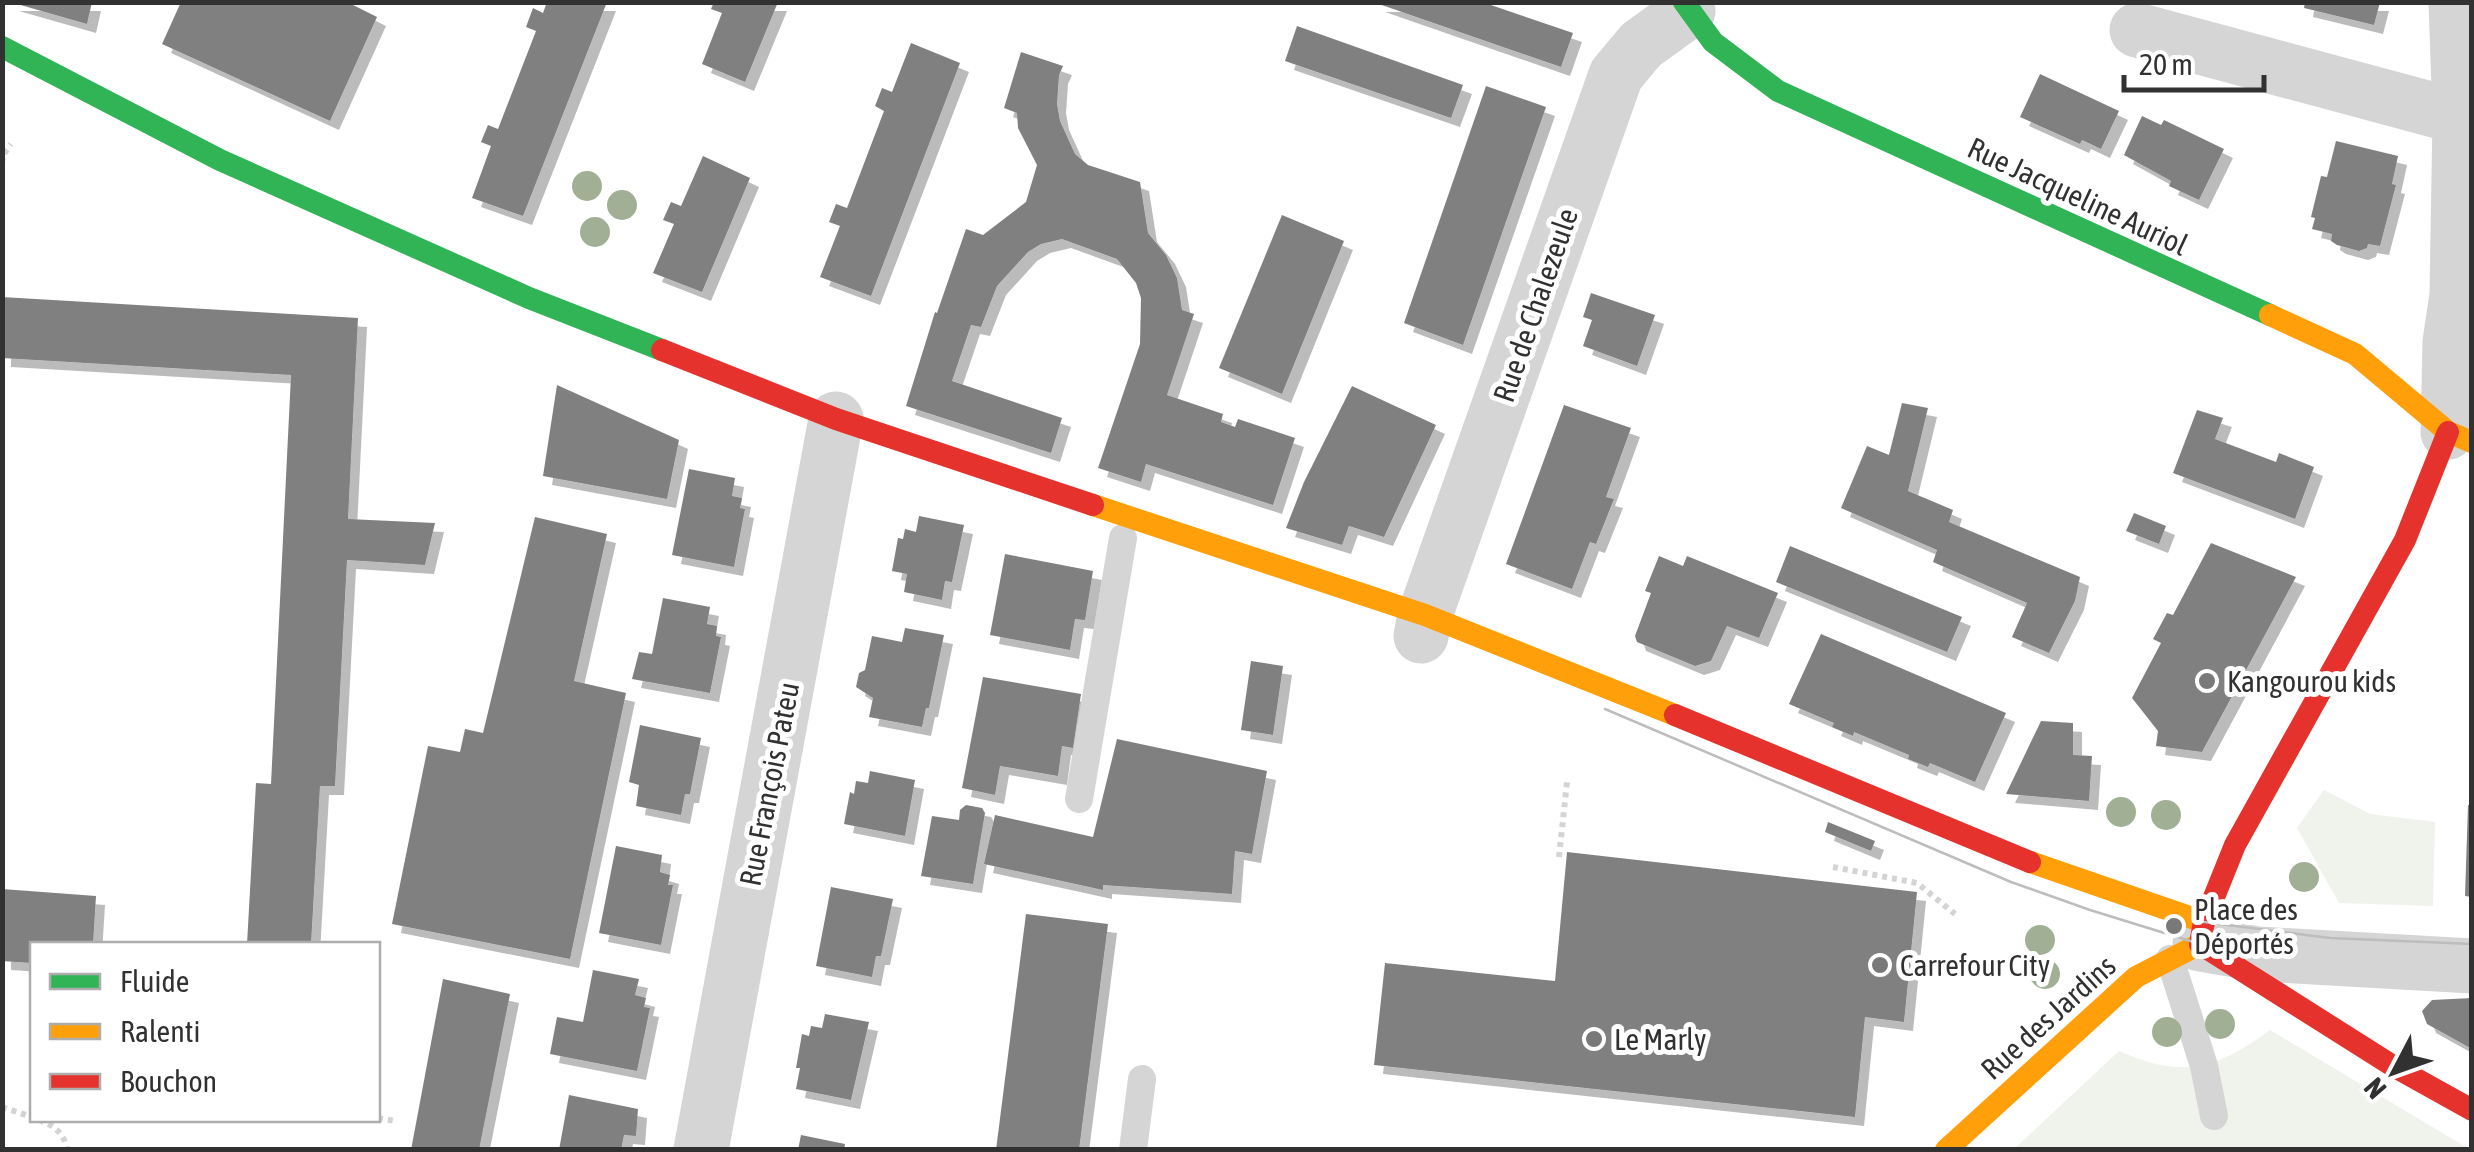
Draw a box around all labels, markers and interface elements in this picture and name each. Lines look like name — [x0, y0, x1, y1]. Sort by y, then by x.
scale bar — [2124, 30, 2264, 92]
text: 20 m — [2139, 47, 2193, 81]
street label: Rue Jacqueline Auriol — [1963, 130, 2193, 262]
street label: Rue de Chalezeule — [1486, 204, 1584, 406]
place label: Kangourou kids — [2227, 664, 2396, 698]
marker: Kangourou kids — [2196, 670, 2218, 692]
street label: Rue François Pateu — [733, 679, 805, 889]
place label: Place des Déportés — [2194, 892, 2298, 960]
marker: Place des Déportés — [2163, 915, 2185, 937]
legend — [30, 942, 380, 1122]
place label: Carrefour City — [1900, 948, 2050, 982]
street label: Rue des Jardins — [1974, 948, 2122, 1086]
marker: Carrefour City — [1869, 954, 1891, 976]
text: Fluide — [120, 964, 189, 998]
text: Ralenti — [120, 1014, 200, 1048]
place label: Le Marly — [1614, 1022, 1706, 1056]
north arrow — [2344, 1022, 2444, 1122]
marker: Le Marly — [1583, 1028, 1605, 1050]
text: Bouchon — [120, 1064, 217, 1098]
text: N — [2358, 1072, 2393, 1105]

